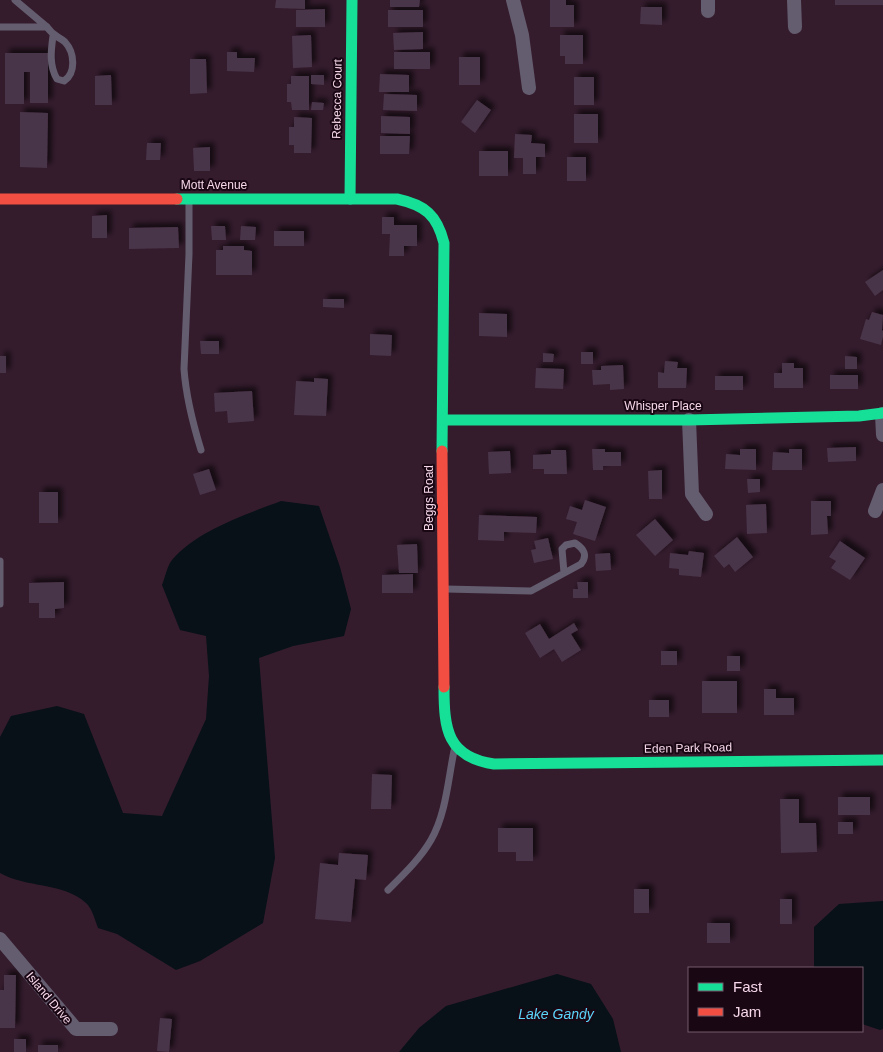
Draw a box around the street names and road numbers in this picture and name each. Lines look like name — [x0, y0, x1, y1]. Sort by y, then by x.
street label: Rebecca Court — [329, 58, 345, 139]
street label: Mott Avenue — [181, 178, 248, 192]
street label: Whisper Place — [624, 399, 702, 413]
street label: Beggs Road — [422, 465, 436, 531]
street label: Eden Park Road — [644, 740, 732, 756]
street label: Island Drive — [23, 969, 75, 1027]

